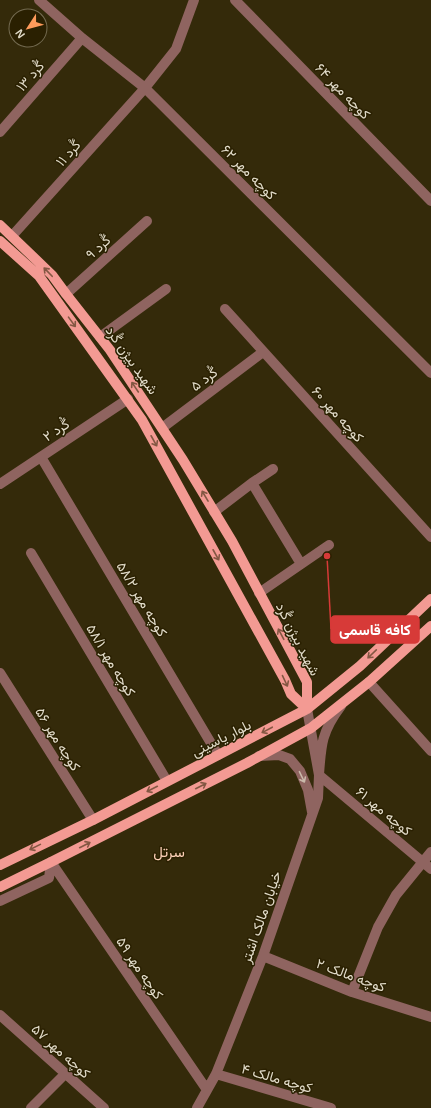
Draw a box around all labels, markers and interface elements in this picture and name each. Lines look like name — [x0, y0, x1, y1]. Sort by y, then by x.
north arrow — [8, 8, 48, 48]
text: N — [13, 27, 27, 41]
street label: گُرد ۱۳ — [12, 57, 48, 95]
street label: کوچه مهر ۶۴ — [311, 60, 374, 124]
street label: گُرد ۱۱ — [52, 136, 84, 170]
street label: کوچه مهر ۶۲ — [217, 141, 280, 204]
street label: گُرد ۹ — [82, 231, 114, 263]
one-way arrow — [43, 267, 53, 277]
one-way arrow — [68, 317, 76, 328]
street label: شهید بیژن گُرد — [102, 322, 162, 398]
street label: گُرد ۵ — [187, 363, 221, 395]
one-way arrow — [130, 381, 138, 393]
street label: کوچه مهر ۶۰ — [307, 383, 367, 446]
street label: گُرد ۲ — [39, 415, 73, 445]
one-way arrow — [150, 434, 158, 446]
one-way arrow — [200, 490, 208, 502]
one-way arrow — [213, 548, 221, 560]
street label: کوچه مهر ۵۸/۲ — [112, 559, 171, 640]
street label: شهید بیژن گُرد — [272, 599, 324, 679]
callout: کافه قاسمی — [331, 616, 419, 643]
street label: کوچه مهر ۵۸/۱ — [82, 621, 139, 700]
text: کافه قاسمی — [339, 621, 411, 639]
one-way arrow — [277, 629, 285, 641]
one-way arrow — [367, 649, 377, 659]
one-way arrow — [282, 675, 289, 687]
street label: کوچه مهر ۵۶ — [30, 704, 84, 775]
street label: بلوار یاسینی — [189, 716, 254, 761]
one-way arrow — [261, 726, 273, 734]
one-way arrow — [299, 771, 306, 783]
one-way arrow — [195, 782, 207, 789]
street label: کوچه مهر ۶۱ — [352, 783, 415, 840]
one-way arrow — [146, 786, 158, 794]
one-way arrow — [79, 841, 91, 848]
district label: سرتل — [153, 843, 185, 861]
one-way arrow — [30, 844, 42, 852]
street label: خیابان مالک اشتر — [237, 869, 285, 966]
street label: کوچه مهر ۵۹ — [112, 934, 167, 1003]
street label: کوچه مالک ۲ — [313, 955, 388, 997]
street label: کوچه مهر ۵۷ — [27, 1021, 94, 1083]
street label: کوچه مالک ۴ — [239, 1060, 314, 1098]

